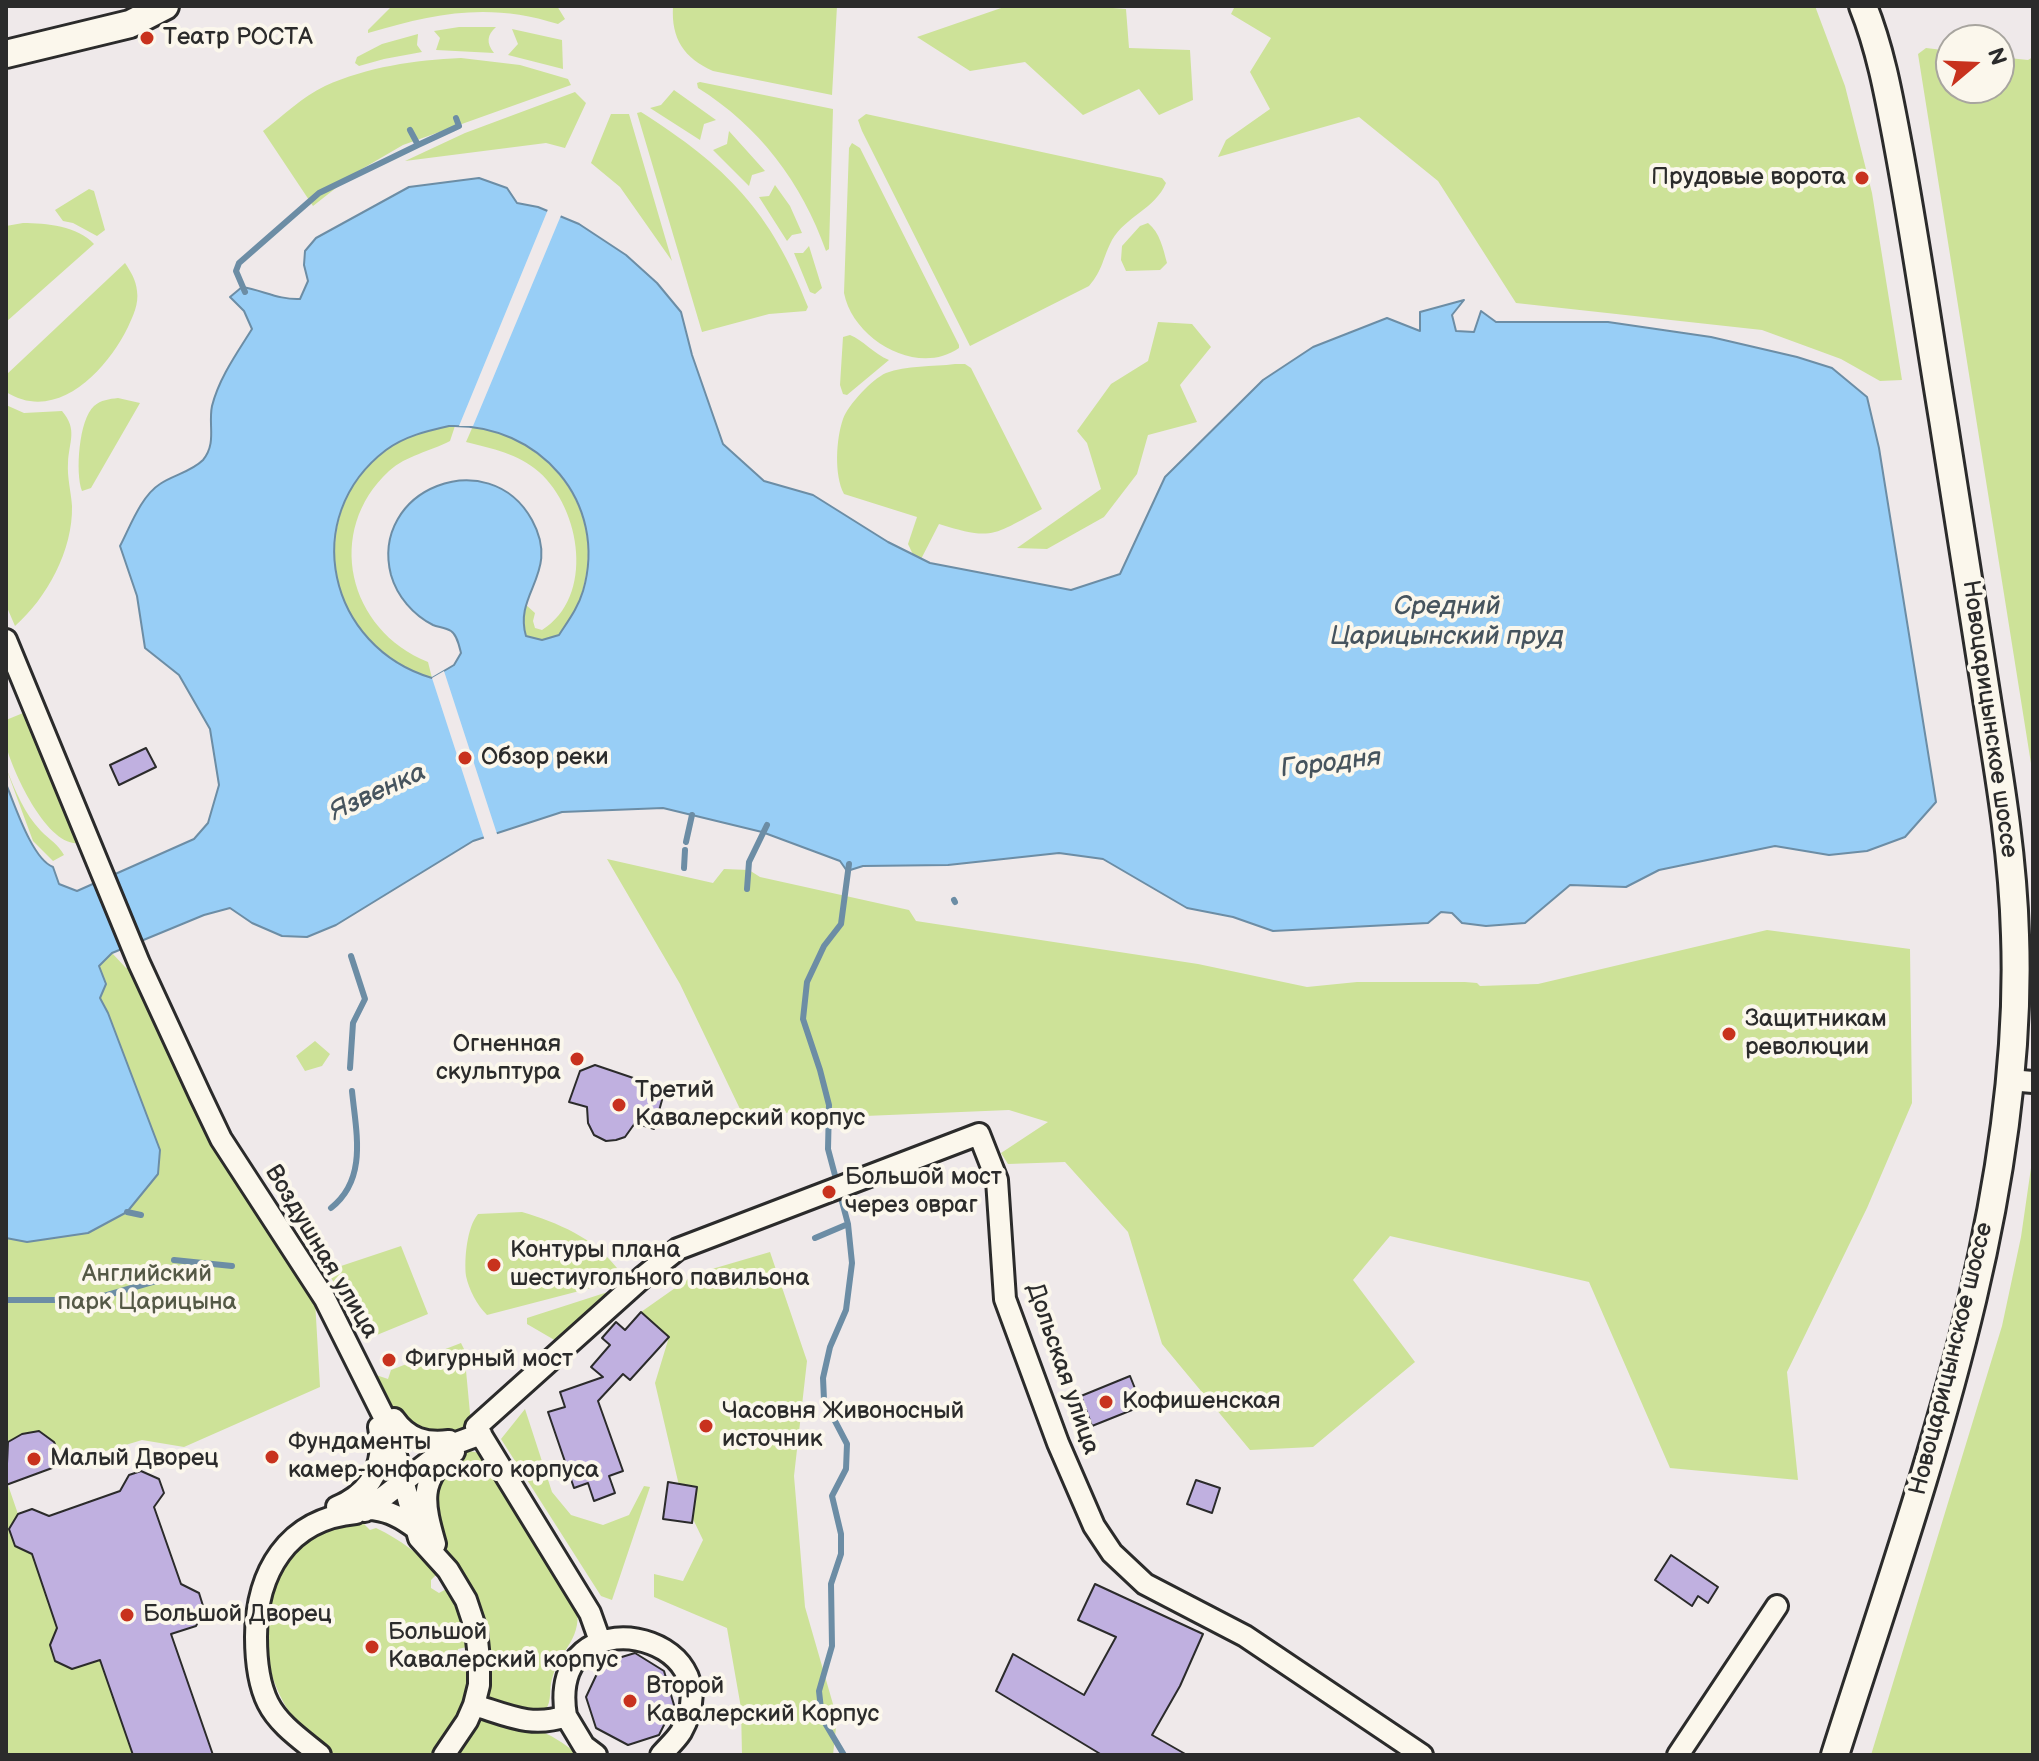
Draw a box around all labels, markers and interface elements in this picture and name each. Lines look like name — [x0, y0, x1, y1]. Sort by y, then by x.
place label: Театр РОСТА — [163, 24, 313, 52]
north arrow — [1935, 24, 2015, 104]
marker: Театр РОСТА — [138, 29, 156, 47]
text: N — [1981, 44, 2012, 69]
place label: Прудовые ворота — [1651, 164, 1846, 192]
marker: Прудовые ворота — [1853, 169, 1871, 187]
street label: Новоцарицынское шоссе — [1955, 578, 2023, 860]
water label: Средний Царицынский пруд — [1330, 591, 1564, 652]
water label: Городня — [1279, 742, 1383, 786]
place label: Обзор реки — [481, 744, 609, 772]
marker: Обзор реки — [456, 749, 474, 767]
water label: Язвенка — [325, 757, 431, 829]
place label: Защитникам революции — [1745, 1006, 1887, 1062]
marker: Защитникам революции — [1720, 1025, 1738, 1043]
place label: Огненная скульптура — [436, 1031, 561, 1087]
marker: Огненная скульптура — [568, 1050, 586, 1068]
place label: Третий Кавалерский корпус — [635, 1077, 865, 1133]
marker: Третий Кавалерский корпус — [610, 1096, 628, 1114]
street label: Воздушная улица — [258, 1160, 384, 1344]
place label: Большой мост через овраг — [845, 1164, 1002, 1220]
marker: Большой мост через овраг — [820, 1183, 838, 1201]
street label: Новоцарицынское шоссе — [1904, 1220, 2000, 1498]
place label: Контуры плана шестиугольного павильона — [510, 1237, 810, 1293]
marker: Контуры плана шестиугольного павильона — [485, 1256, 503, 1274]
park label: Английский парк Царицына — [57, 1261, 237, 1317]
street label: Дольская улица — [1019, 1280, 1105, 1458]
place label: Фигурный мост — [405, 1346, 573, 1374]
marker: Фигурный мост — [380, 1351, 398, 1369]
place label: Кофишенская — [1122, 1388, 1281, 1416]
marker: Кофишенская — [1097, 1393, 1115, 1411]
place label: Часовня Живоносный источник — [722, 1398, 964, 1454]
marker: Часовня Живоносный источник — [697, 1417, 715, 1435]
place label: Фундаменты камер-юнфарского корпуса — [288, 1429, 599, 1485]
place label: Малый Дворец — [50, 1445, 218, 1473]
marker: Фундаменты камер-юнфарского корпуса — [263, 1448, 281, 1466]
marker: Малый Дворец — [25, 1450, 43, 1468]
place label: Большой Дворец — [143, 1601, 332, 1629]
marker: Большой Дворец — [118, 1606, 136, 1624]
place label: Большой Кавалерский корпус — [388, 1619, 618, 1675]
marker: Большой Кавалерский корпус — [363, 1638, 381, 1656]
place label: Второй Кавалерский Корпус — [646, 1673, 879, 1729]
marker: Второй Кавалерский Корпус — [621, 1692, 639, 1710]

